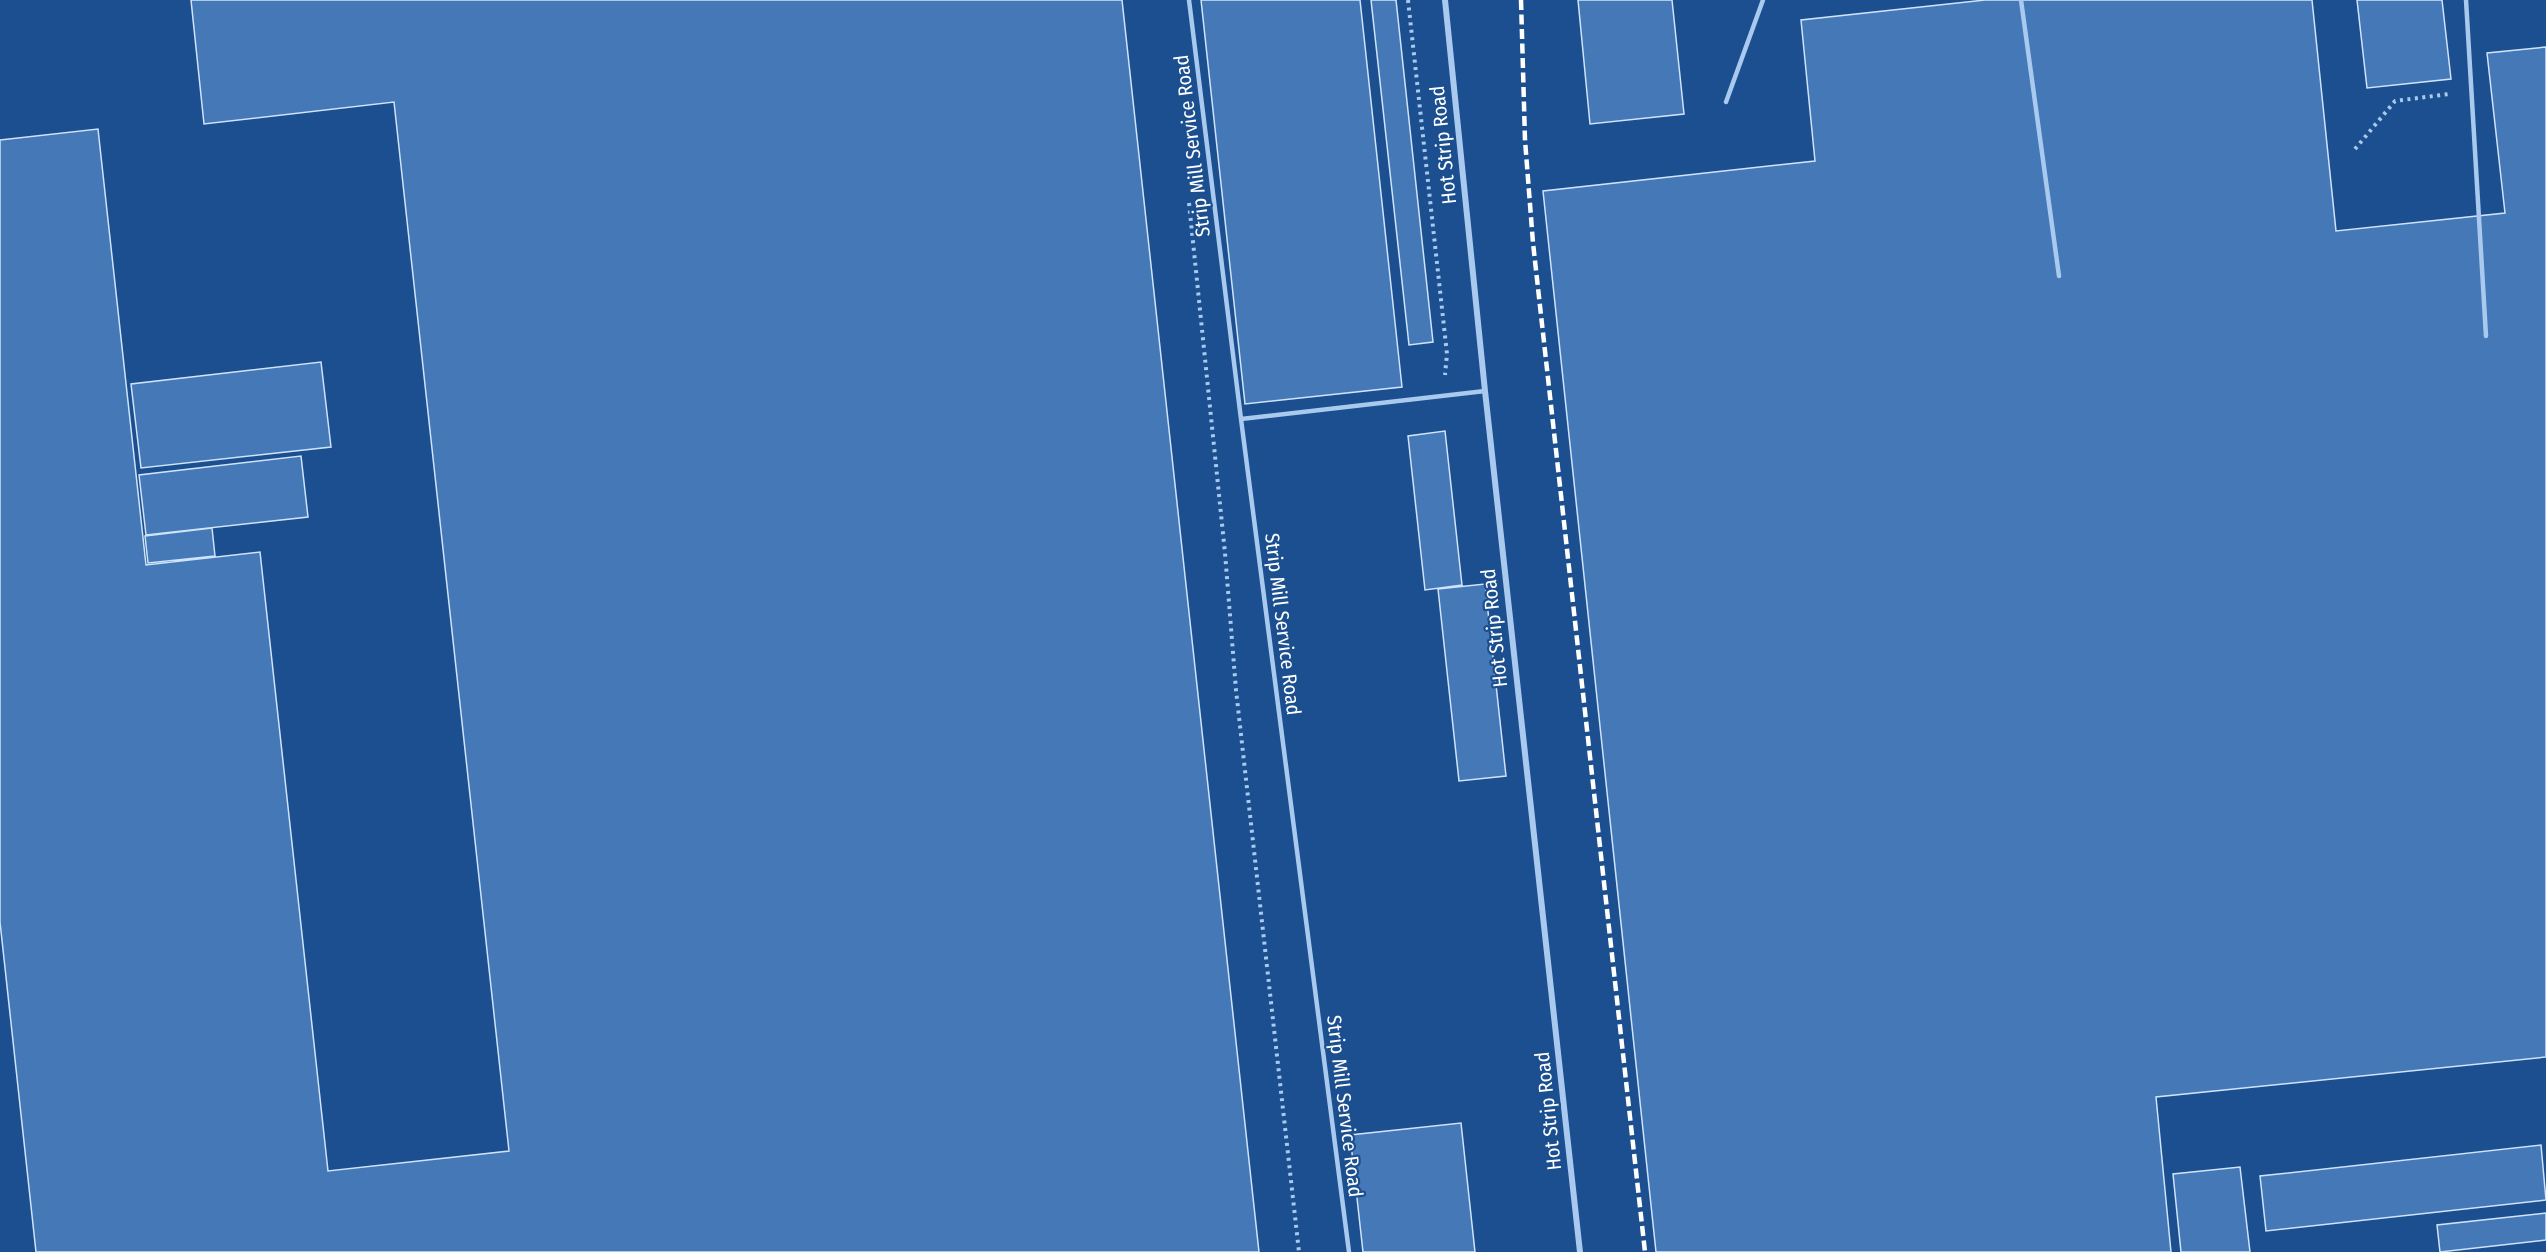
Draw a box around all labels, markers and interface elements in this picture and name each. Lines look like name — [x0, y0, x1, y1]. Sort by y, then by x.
street label: Strip Mill Service Road — [1169, 54, 1215, 238]
street label: Hot Strip Road — [1425, 84, 1461, 206]
street label: Strip Mill Service Road — [1260, 532, 1306, 716]
street label: Hot Strip Road — [1476, 567, 1512, 689]
street label: Strip Mill Service Road — [1322, 1014, 1368, 1198]
street label: Hot Strip Road — [1530, 1050, 1566, 1172]

